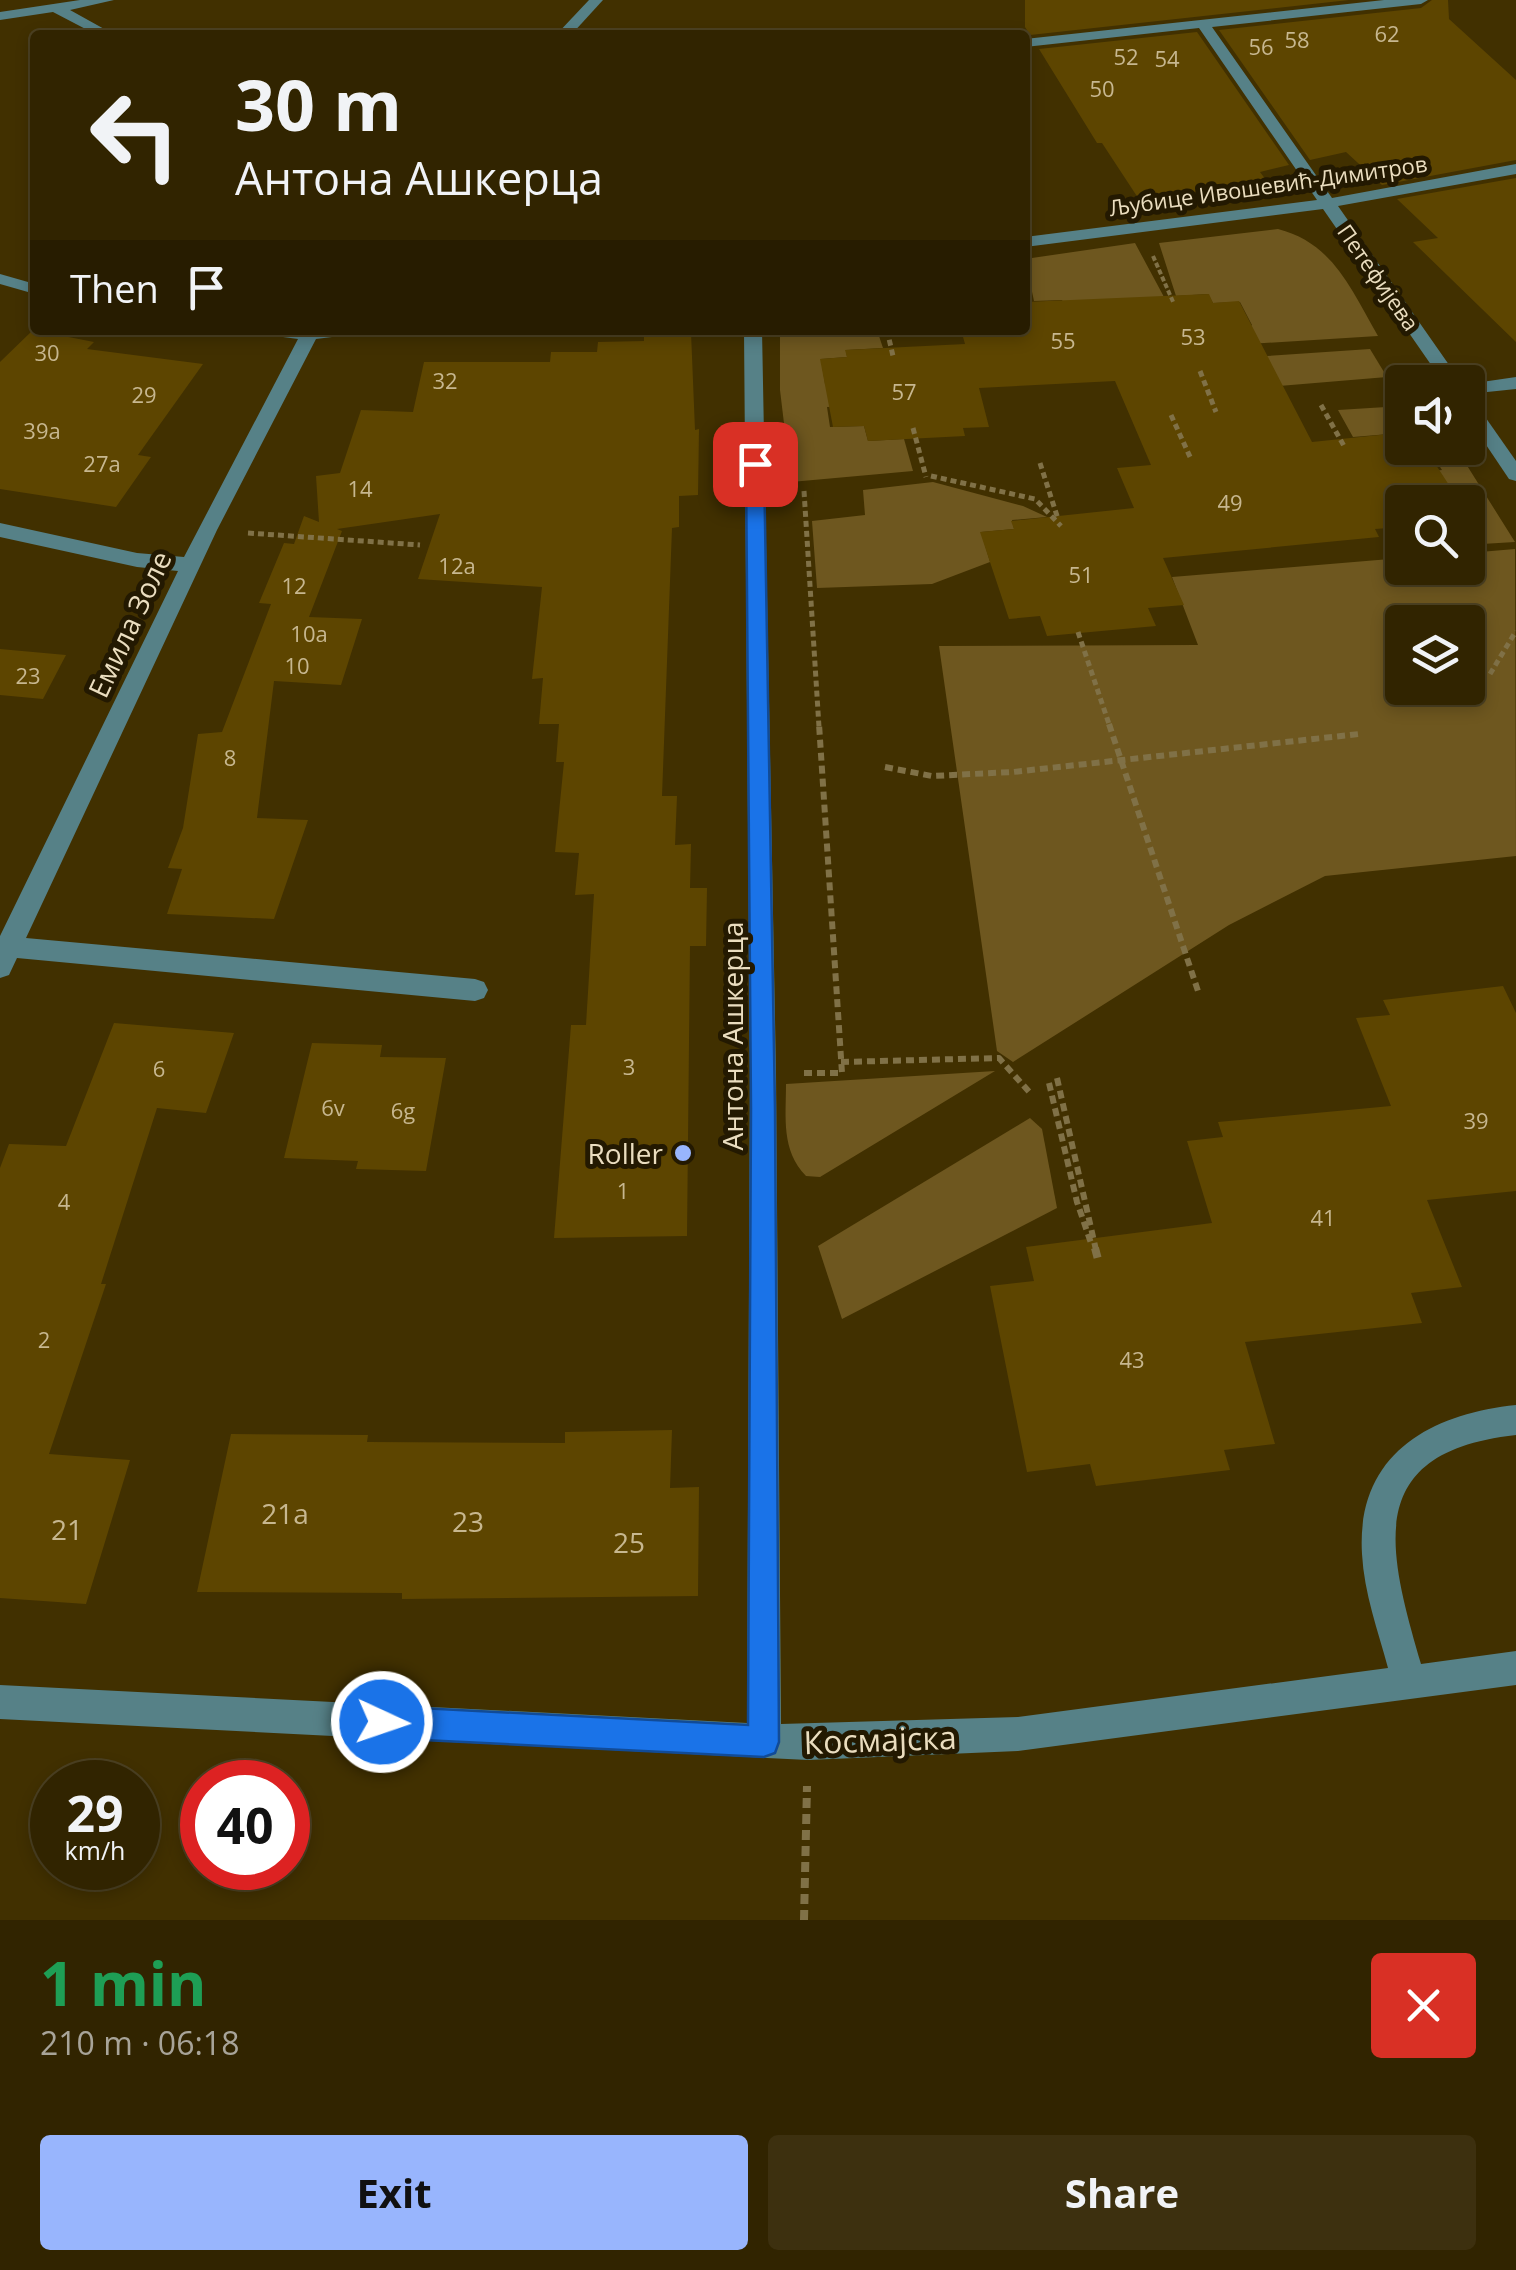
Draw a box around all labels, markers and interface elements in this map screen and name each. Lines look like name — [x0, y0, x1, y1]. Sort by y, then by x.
house number: 62 — [1374, 18, 1400, 48]
house number: 58 — [1284, 24, 1310, 54]
house number: 56 — [1248, 31, 1274, 61]
house number: 52 — [1113, 41, 1139, 71]
house number: 54 — [1154, 43, 1180, 73]
text: 30 m — [235, 56, 402, 152]
icon: left — [70, 70, 200, 200]
house number: 50 — [1089, 73, 1115, 103]
text: Антона Ашкерца — [235, 147, 603, 208]
street label: Љубице Ивошевић-Димитров — [1107, 148, 1429, 222]
street label: Петефијева — [1331, 218, 1427, 336]
icon: arrive — [179, 260, 234, 315]
text: Then — [70, 262, 159, 314]
house number: 53 — [1180, 321, 1206, 351]
house number: 55 — [1050, 325, 1076, 355]
house number: 30 — [34, 337, 60, 367]
house number: 32 — [432, 365, 458, 395]
map controls — [1385, 365, 1485, 705]
button: sound — [1385, 365, 1485, 465]
house number: 57 — [891, 376, 917, 406]
house number: 29 — [131, 379, 157, 409]
house number: 39a — [23, 415, 61, 445]
pin — [713, 422, 798, 507]
icon: arrive — [728, 437, 783, 492]
house number: 27a — [83, 448, 121, 478]
house number: 14 — [347, 473, 373, 503]
button: search — [1385, 485, 1485, 585]
house number: 49 — [1217, 487, 1243, 517]
street label: Емила Золе — [78, 545, 180, 703]
house number: 12a — [438, 550, 476, 580]
house number: 51 — [1068, 559, 1094, 589]
house number: 12 — [281, 570, 307, 600]
button: layers — [1385, 605, 1485, 705]
house number: 10a — [290, 618, 328, 648]
house number: 10 — [284, 650, 310, 680]
house number: 23 — [15, 660, 41, 690]
house number: 8 — [224, 742, 236, 772]
street label: Антона Ашкерца — [713, 921, 751, 1151]
house number: 3 — [623, 1051, 635, 1081]
house number: 6 — [153, 1053, 165, 1083]
house number: 6v — [321, 1092, 345, 1122]
house number: 6g — [391, 1095, 415, 1125]
house number: 39 — [1463, 1105, 1489, 1135]
place label: Roller — [588, 1134, 664, 1172]
marker: Roller — [672, 1142, 694, 1164]
house number: 1 — [617, 1175, 629, 1205]
house number: 4 — [58, 1186, 71, 1216]
house number: 41 — [1310, 1202, 1336, 1232]
house number: 2 — [38, 1324, 50, 1354]
house number: 43 — [1119, 1344, 1145, 1374]
house number: 21a — [261, 1494, 309, 1532]
house number: 23 — [452, 1502, 484, 1540]
house number: 21 — [51, 1510, 83, 1548]
house number: 25 — [613, 1523, 645, 1561]
position arrow — [330, 1670, 434, 1774]
street label: Космајска — [803, 1715, 957, 1763]
speed limit sign: 40 — [180, 1760, 310, 1890]
text: 29 — [66, 1779, 124, 1847]
text: km/h — [65, 1833, 125, 1867]
text: 1 min — [40, 1942, 207, 2024]
button: close — [1371, 1953, 1476, 2058]
text: 210 m · 06:18 — [40, 2021, 239, 2064]
button: Exit — [40, 2135, 748, 2250]
button: Share — [768, 2135, 1476, 2250]

